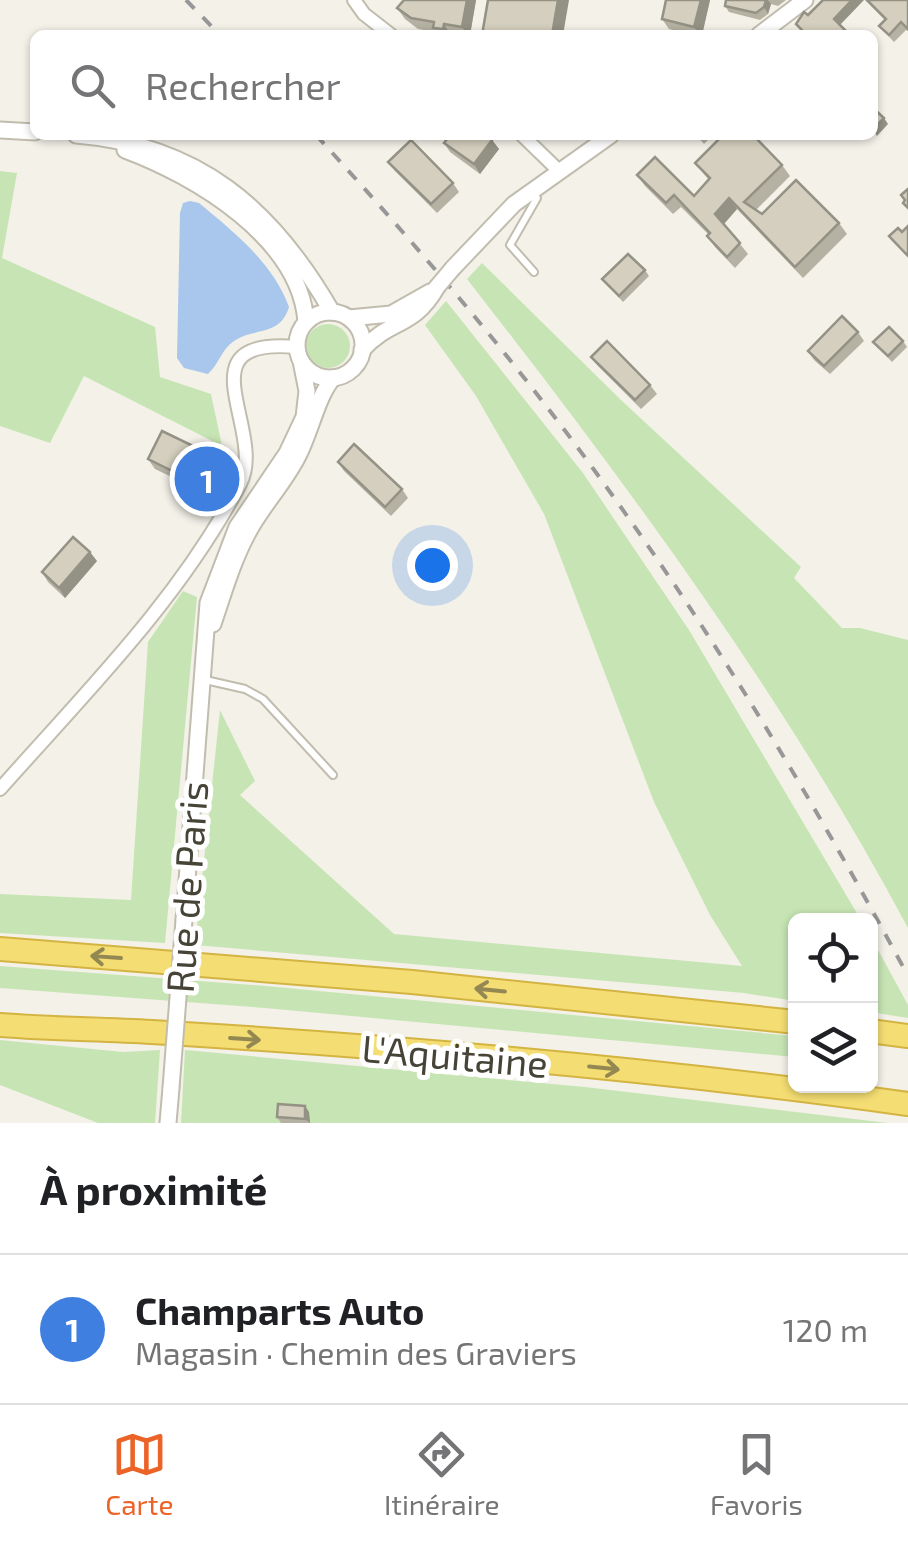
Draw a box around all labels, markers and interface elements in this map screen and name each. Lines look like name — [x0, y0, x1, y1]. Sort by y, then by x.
search box — [30, 30, 878, 140]
icon: search — [65, 58, 120, 113]
text: Rechercher — [145, 62, 341, 108]
pin: 1 — [174, 442, 240, 516]
your location — [407, 540, 458, 591]
street label: Rue de Paris — [156, 780, 216, 994]
map controls — [788, 913, 878, 1093]
button: locate — [788, 913, 878, 1003]
one-way arrow — [90, 947, 122, 966]
one-way arrow — [474, 980, 506, 999]
button: layers — [788, 1003, 878, 1093]
street label: L'Aquitaine — [360, 1024, 550, 1086]
one-way arrow — [228, 1030, 260, 1049]
one-way arrow — [587, 1058, 619, 1077]
text: À proximité — [40, 1163, 267, 1213]
text: Champarts Auto — [135, 1287, 424, 1333]
text: 1 — [66, 1310, 79, 1348]
text: 120 m — [783, 1310, 868, 1348]
text: Magasin · Chemin des Graviers — [135, 1333, 577, 1371]
tab: Carte — [105, 1427, 173, 1521]
tab: Itinéraire — [384, 1427, 500, 1521]
tab: Favoris — [710, 1427, 803, 1521]

